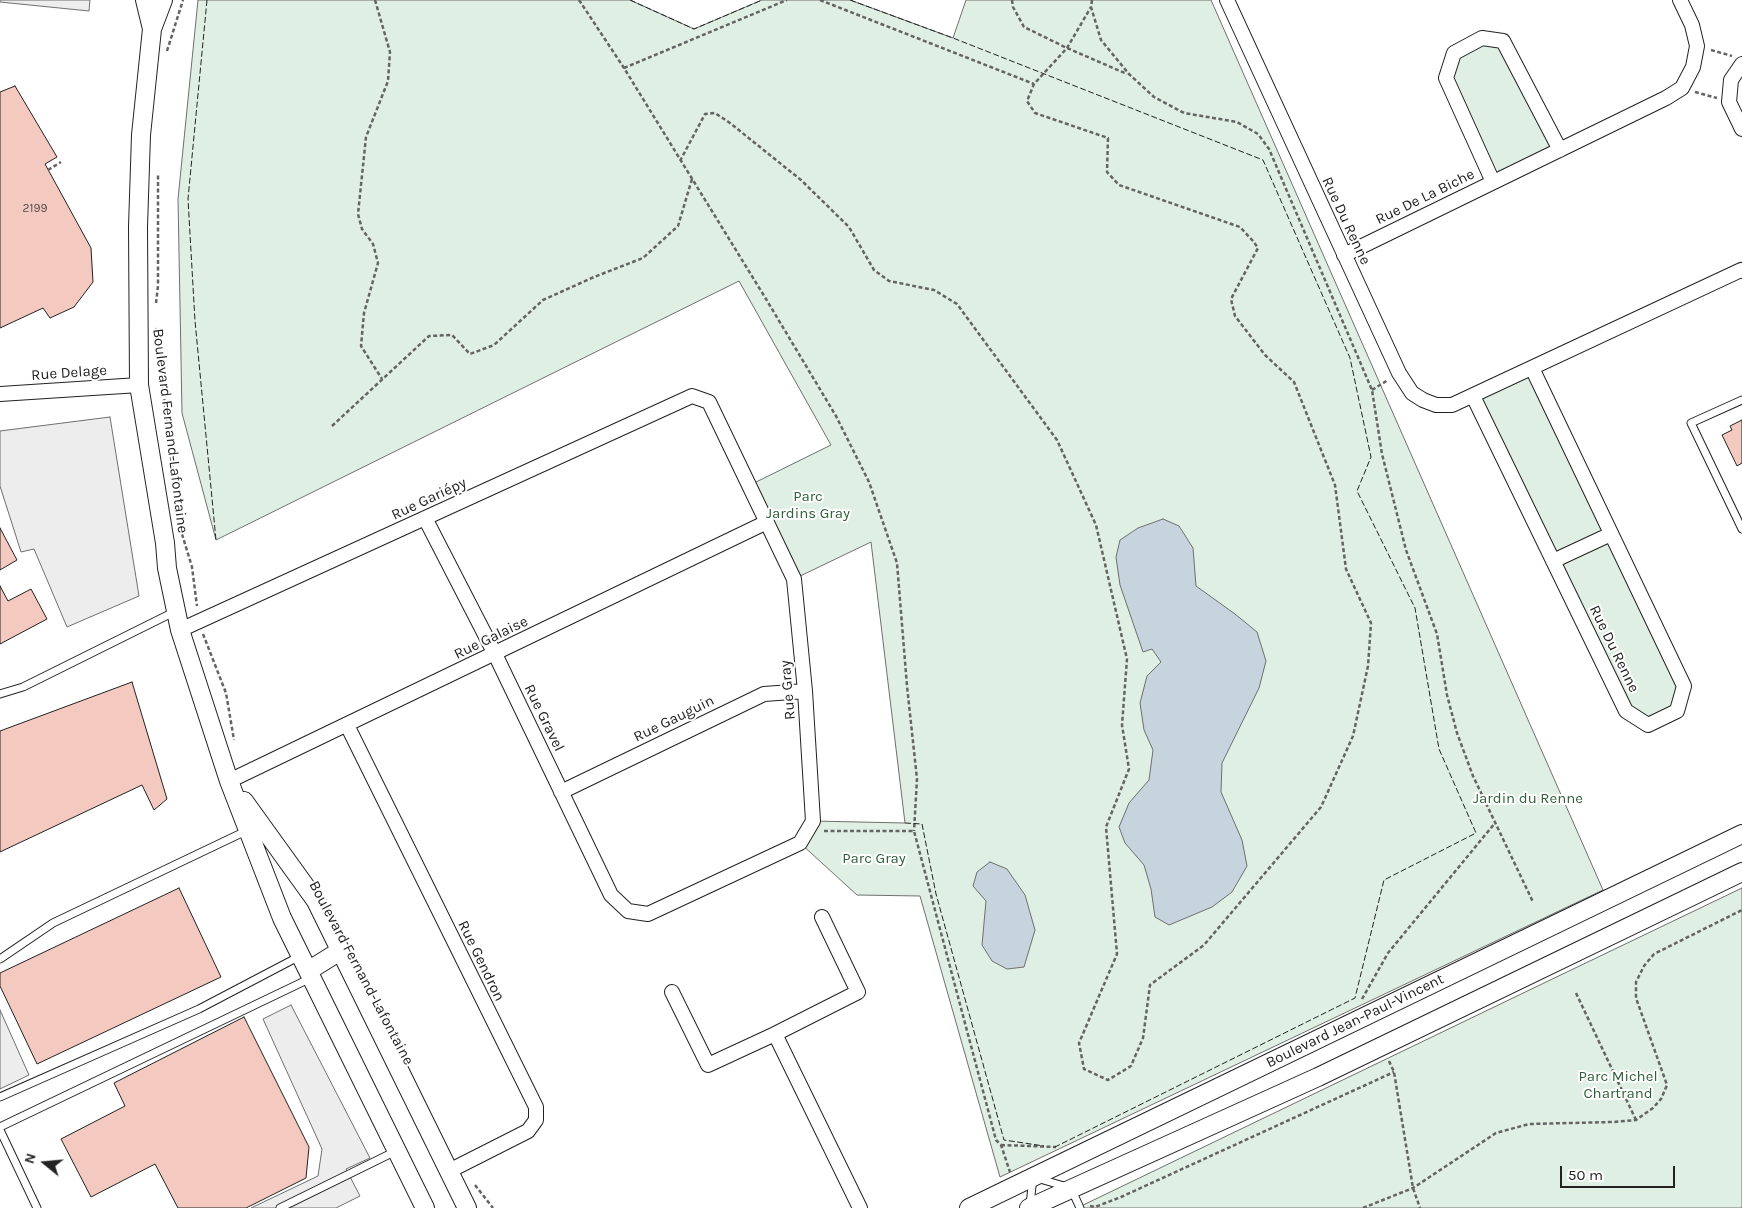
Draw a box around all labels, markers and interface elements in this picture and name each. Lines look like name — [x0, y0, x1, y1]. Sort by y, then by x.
street label: Rue De La Biche — [1373, 165, 1477, 229]
street label: Rue Du Renne — [1318, 174, 1374, 268]
house number: 2199 — [23, 202, 47, 216]
street label: Boulevard Fernand-Lafontaine — [149, 328, 191, 534]
street label: Rue Delage — [31, 361, 107, 385]
street label: Rue Gariépy — [389, 474, 469, 524]
park label: Parc Jardins Gray — [766, 488, 850, 523]
street label: Rue Du Renne — [1585, 602, 1643, 696]
street label: Rue Galaise — [451, 612, 531, 664]
street label: Rue Gray — [776, 659, 800, 721]
street label: Rue Gravel — [520, 682, 568, 754]
street label: Rue Gauguin — [631, 692, 717, 746]
park label: Jardin du Renne — [1473, 790, 1583, 808]
park label: Parc Gray — [842, 850, 906, 868]
street label: Boulevard Fernand-Lafontaine — [305, 878, 417, 1068]
street label: Rue Gendron — [454, 918, 508, 1004]
street label: Boulevard Jean-Paul-Vincent — [1263, 970, 1447, 1072]
park label: Parc Michel Chartrand — [1578, 1068, 1658, 1103]
north arrow — [20, 1138, 70, 1188]
text: N — [21, 1151, 40, 1166]
scale bar — [1562, 1156, 1677, 1188]
text: 50 m — [1568, 1166, 1603, 1184]

